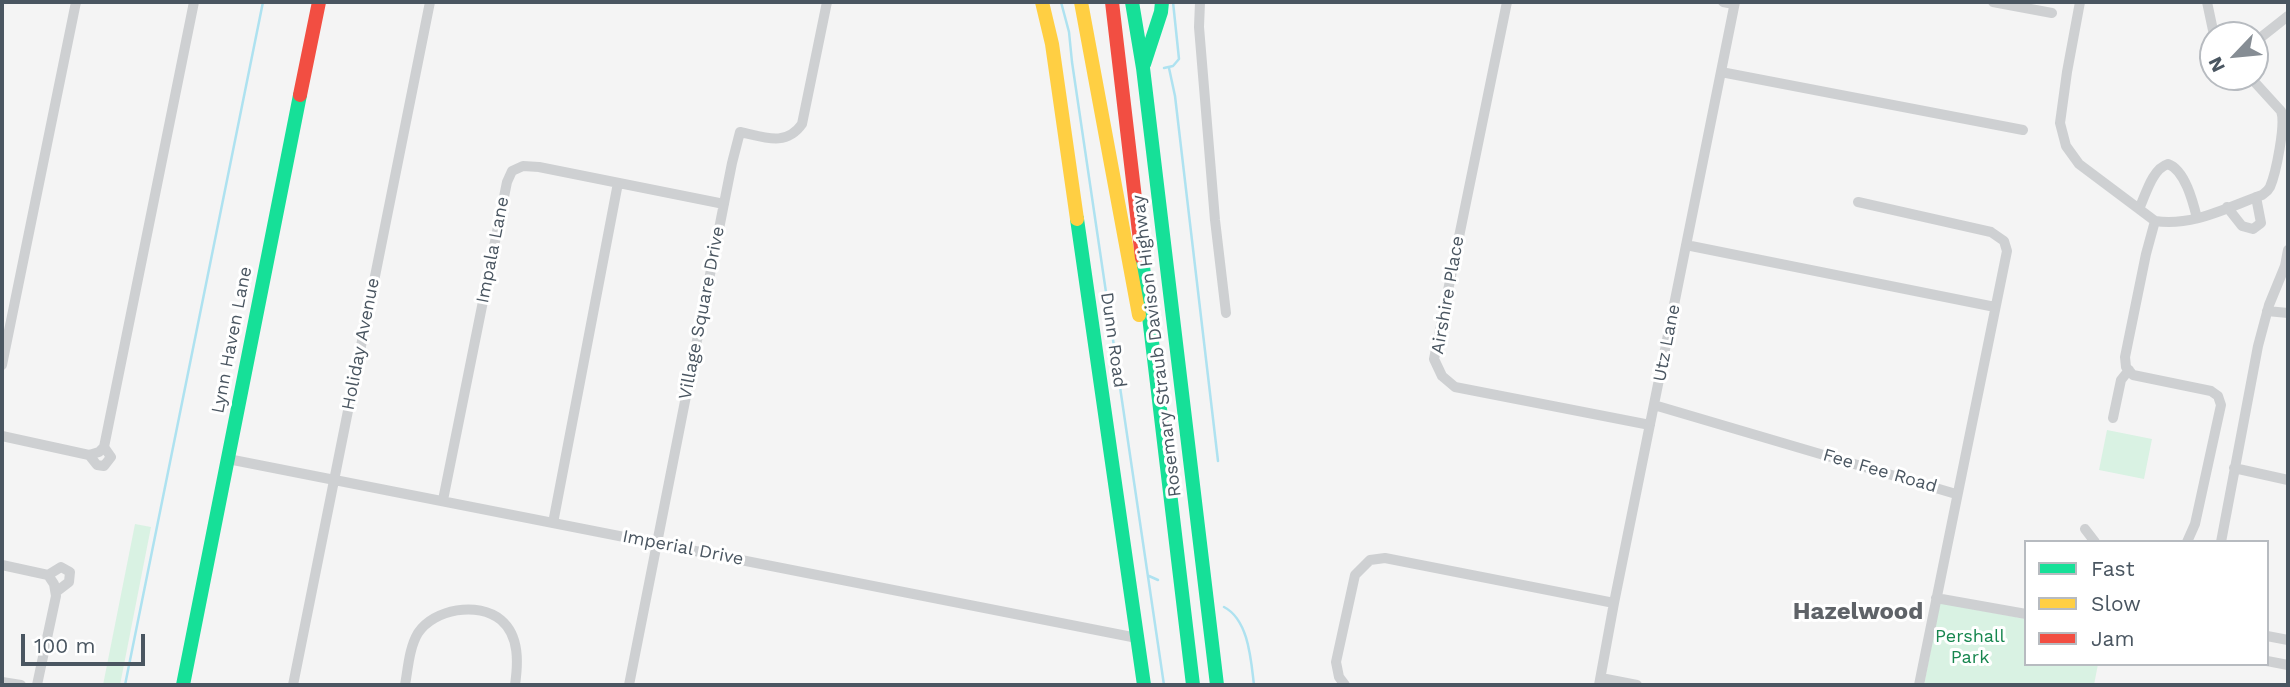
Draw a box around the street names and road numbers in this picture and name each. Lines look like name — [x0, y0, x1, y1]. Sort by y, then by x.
street label: Rosemary Straub Davison Highway — [1128, 194, 1186, 498]
street label: Impala Lane — [472, 195, 514, 305]
street label: Village Square Drive — [675, 224, 729, 402]
street label: Airshire Place — [1427, 234, 1469, 356]
street label: Lynn Haven Lane — [207, 265, 257, 415]
street label: Holiday Avenue — [338, 276, 384, 412]
street label: Dunn Road — [1096, 291, 1130, 389]
street label: Utz Lane — [1649, 302, 1685, 384]
street label: Fee Fee Road — [1820, 444, 1940, 498]
street label: Imperial Drive — [621, 526, 745, 570]

